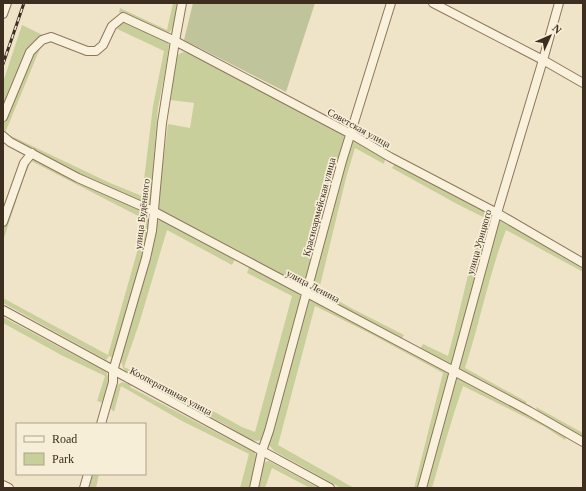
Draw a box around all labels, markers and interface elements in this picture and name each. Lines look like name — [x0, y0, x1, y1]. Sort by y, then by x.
north arrow — [530, 16, 570, 56]
text: N — [550, 22, 564, 36]
street label: Советская улица — [325, 106, 393, 150]
street label: Красноармейская улица — [301, 156, 338, 258]
street label: улица Будённого — [132, 178, 152, 250]
street label: улица Урицкого — [464, 208, 494, 276]
street label: улица Ленина — [284, 267, 342, 305]
street label: Кооперативная улица — [128, 365, 214, 418]
legend — [16, 423, 146, 475]
text: Road — [52, 432, 77, 446]
text: Park — [52, 452, 74, 466]

